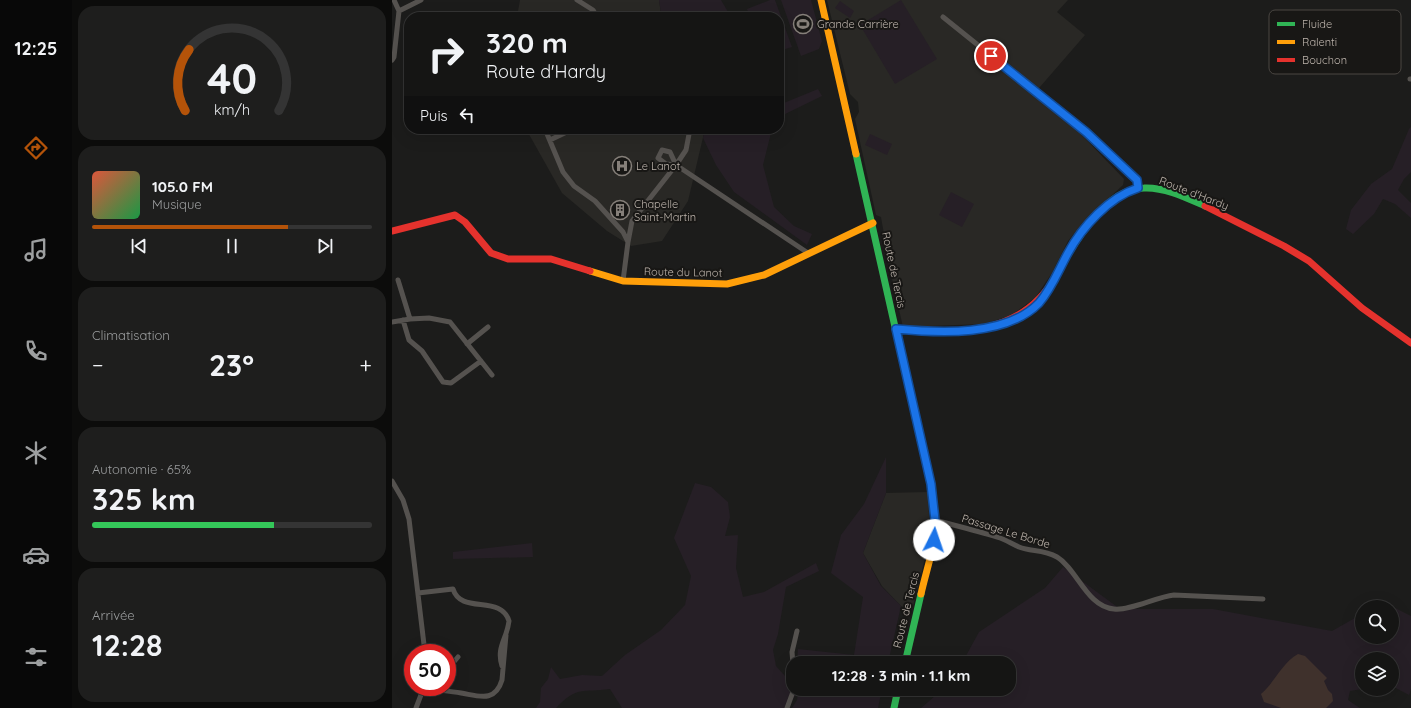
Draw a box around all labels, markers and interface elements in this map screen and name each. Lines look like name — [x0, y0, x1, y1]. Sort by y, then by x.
legend — [1269, 10, 1401, 74]
sports icon: Grande Carrière — [792, 13, 814, 35]
place label: Grande Carrière — [817, 17, 899, 31]
text: Fluide — [1302, 17, 1332, 31]
text: 320 m — [486, 25, 568, 60]
icon: right — [420, 28, 472, 80]
text: Ralenti — [1302, 35, 1337, 49]
text: 12:25 — [15, 37, 57, 60]
pin — [974, 39, 1008, 73]
icon: arrive — [980, 45, 1002, 67]
text: 40 — [207, 52, 257, 104]
text: Bouchon — [1302, 53, 1347, 67]
text: Route d'Hardy — [486, 60, 606, 83]
text: km/h — [214, 101, 250, 119]
icon: left — [456, 104, 478, 126]
text: Puis — [420, 106, 448, 125]
icon: directions — [22, 134, 50, 162]
hospital icon: Le Lanot — [611, 155, 633, 177]
place label: Le Lanot — [636, 159, 681, 173]
street label: Route d'Hardy — [1157, 173, 1231, 213]
text: 105.0 FM — [152, 177, 213, 196]
text: Musique — [152, 196, 202, 212]
place label: Chapelle Saint-Martin — [634, 197, 696, 224]
building icon: Chapelle Saint-Martin — [609, 199, 631, 221]
street label: Route de Tercis — [879, 231, 909, 309]
icon: previous — [128, 235, 150, 257]
icon: pause — [221, 235, 243, 257]
icon: next — [314, 235, 336, 257]
icon: music — [22, 236, 50, 264]
street label: Route du Lanot — [644, 264, 723, 280]
text: Climatisation — [92, 327, 170, 343]
icon: phone — [22, 337, 50, 365]
text: 23° — [209, 346, 254, 384]
text: − — [92, 351, 103, 379]
text: + — [360, 351, 372, 379]
icon: climate — [22, 439, 50, 467]
text: Autonomie · 65% — [92, 461, 191, 477]
text: 325 km — [92, 480, 196, 518]
street label: Passage Le Borde — [960, 511, 1052, 551]
position arrow — [913, 519, 955, 561]
icon: car — [22, 541, 50, 569]
street label: Route de Tercis — [890, 571, 922, 649]
map controls — [1355, 600, 1399, 696]
button: search — [1355, 600, 1399, 644]
text: Arrivée — [92, 607, 135, 623]
text: 12:28 — [92, 626, 162, 664]
icon: filters — [22, 643, 50, 671]
speed limit sign: 50 — [404, 644, 456, 696]
button: layers — [1355, 652, 1399, 696]
text: 12:28 · 3 min · 1.1 km — [832, 666, 970, 685]

